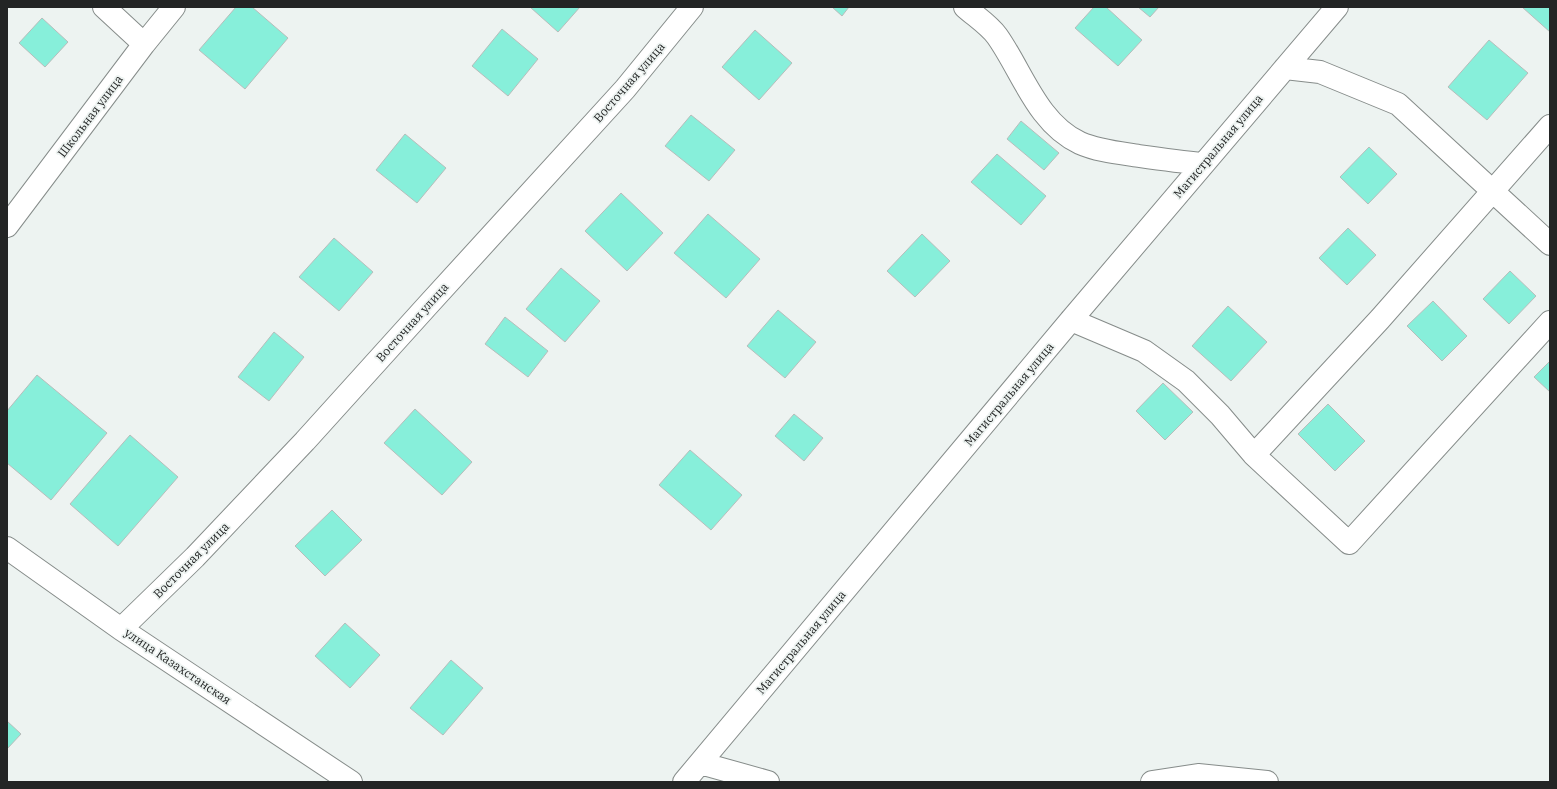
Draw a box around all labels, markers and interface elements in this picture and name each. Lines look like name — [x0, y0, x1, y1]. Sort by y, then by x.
street label: Восточная улица — [590, 39, 668, 125]
street label: Школьная улица — [54, 72, 126, 160]
street label: Магистральная улица — [1170, 91, 1266, 201]
street label: Восточная улица — [373, 279, 452, 365]
street label: Магистральная улица — [961, 339, 1057, 449]
street label: Восточная улица — [150, 519, 232, 601]
street label: Магистральная улица — [753, 587, 849, 697]
street label: улица Казахстанская — [122, 625, 234, 707]

